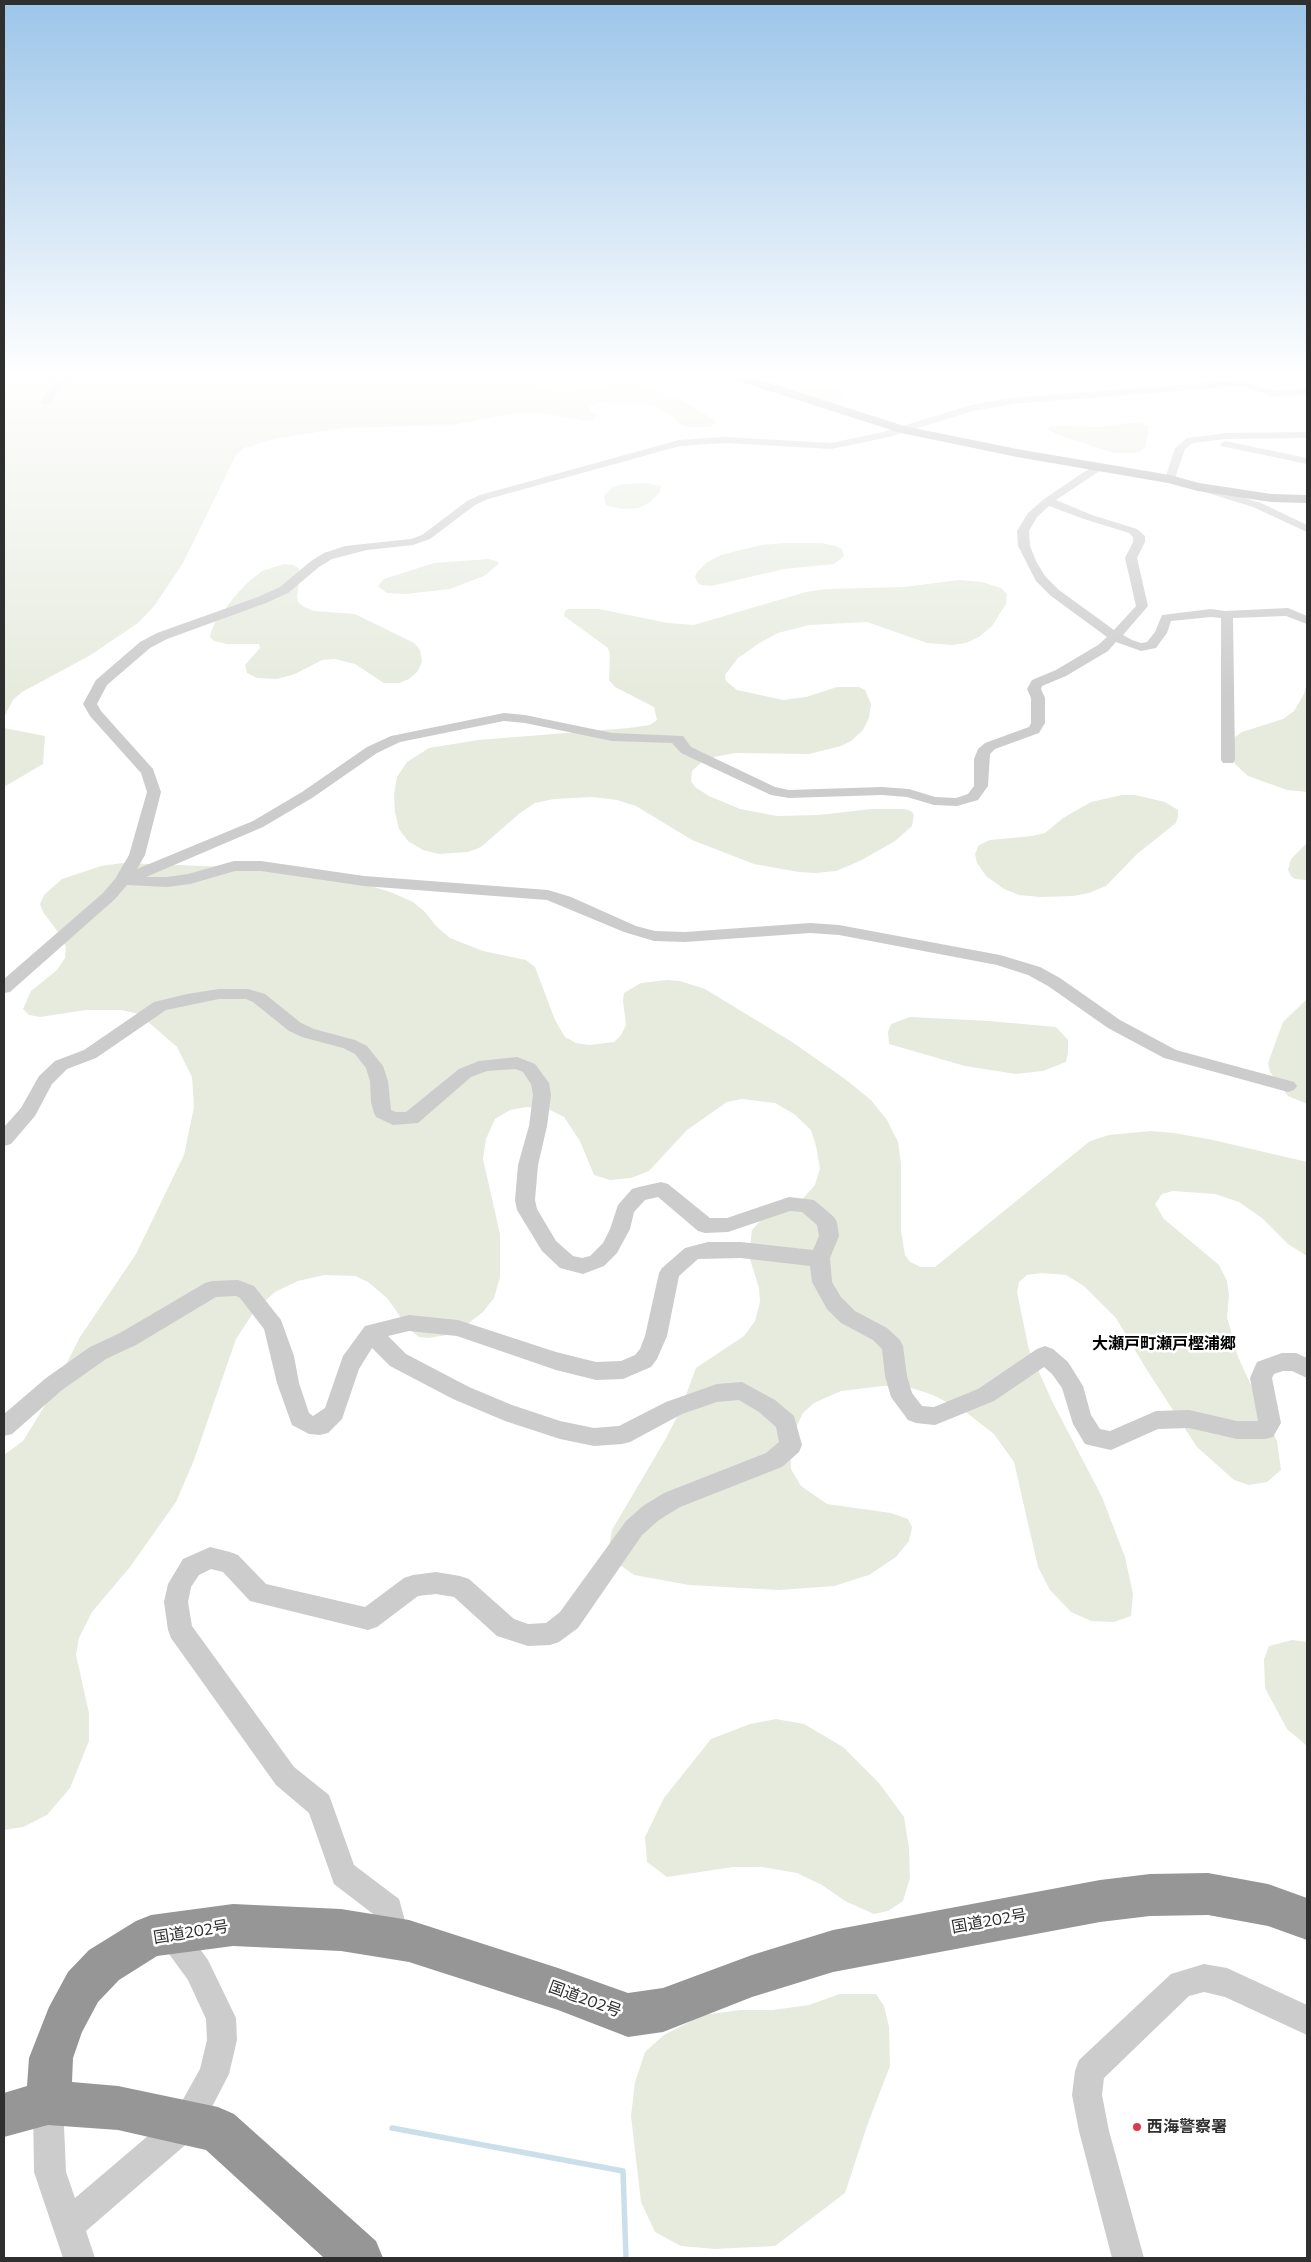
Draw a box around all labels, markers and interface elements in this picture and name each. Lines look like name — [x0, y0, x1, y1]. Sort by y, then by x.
district label: 大瀬戸町瀬戸樫浦郷 — [1092, 1334, 1236, 1354]
street label: 国道202号 — [950, 1905, 1028, 1937]
street label: 国道202号 — [152, 1917, 230, 1947]
street label: 国道202号 — [546, 1977, 624, 2021]
place label: 西海警察署 — [1147, 2117, 1227, 2137]
marker: 西海警察署 — [1131, 2121, 1143, 2133]

